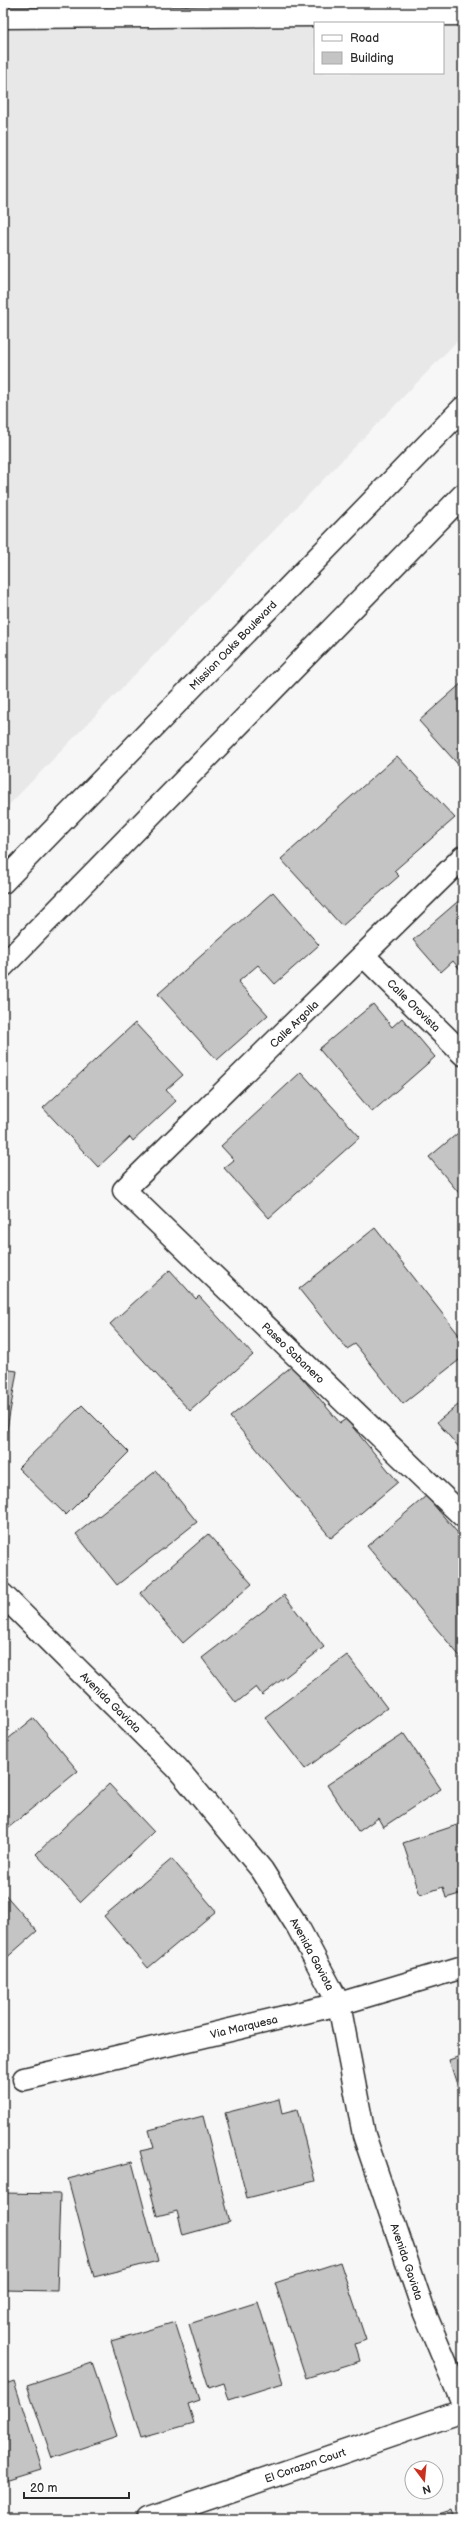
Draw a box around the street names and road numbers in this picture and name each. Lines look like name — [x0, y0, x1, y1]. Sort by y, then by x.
street label: Mission Oaks Boulevard — [187, 598, 279, 693]
street label: Calle Orovista — [384, 977, 443, 1035]
street label: Calle Argolla — [267, 998, 321, 1051]
street label: Paseo Sabanero — [259, 1320, 327, 1386]
street label: Avenida Gaviota — [77, 1670, 143, 1735]
street label: Avenida Gaviota — [287, 1916, 336, 1993]
street label: Via Marquesa — [209, 2013, 279, 2041]
street label: Avenida Gaviota — [387, 2222, 426, 2302]
street label: El Corazon Court — [263, 2446, 348, 2486]

